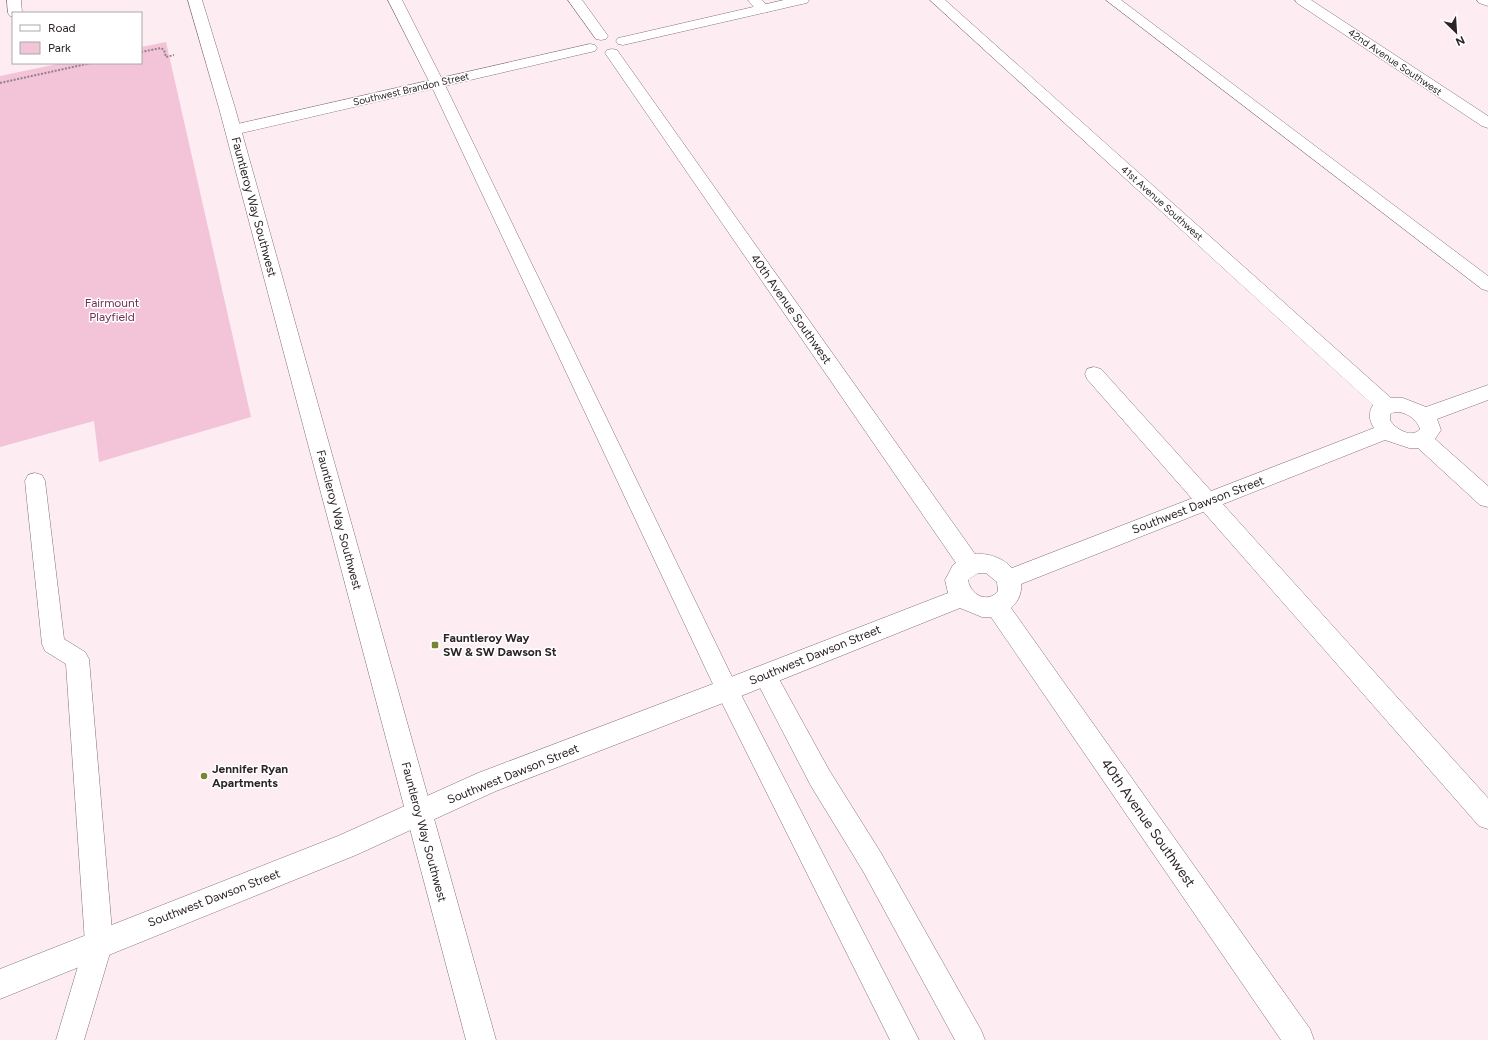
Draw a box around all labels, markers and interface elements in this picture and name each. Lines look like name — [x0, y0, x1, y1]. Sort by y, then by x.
legend — [12, 12, 142, 64]
north arrow — [1436, 12, 1476, 52]
text: Road — [48, 21, 76, 35]
street label: 42nd Avenue Southwest — [1346, 26, 1445, 98]
text: N — [1453, 33, 1467, 48]
text: Park — [48, 41, 71, 55]
street label: Southwest Brandon Street — [352, 69, 471, 109]
street label: Fauntleroy Way Southwest — [229, 136, 280, 279]
street label: 41st Avenue Southwest — [1118, 163, 1206, 243]
street label: 40th Avenue Southwest — [748, 251, 835, 367]
park label: Fairmount Playfield — [85, 296, 140, 324]
street label: Fauntleroy Way Southwest — [314, 449, 365, 592]
street label: Southwest Dawson Street — [1130, 473, 1267, 537]
street label: Southwest Dawson Street — [747, 622, 883, 688]
place label: Fauntleroy Way SW & SW Dawson St — [443, 631, 557, 659]
marker: Fauntleroy Way SW & SW Dawson St — [430, 640, 440, 650]
street label: Southwest Dawson Street — [445, 741, 581, 807]
street label: 40th Avenue Southwest — [1097, 756, 1199, 890]
street label: Fauntleroy Way Southwest — [399, 761, 450, 904]
place label: Jennifer Ryan Apartments — [212, 762, 288, 790]
marker: Jennifer Ryan Apartments — [199, 771, 209, 781]
street label: Southwest Dawson Street — [146, 866, 283, 930]

